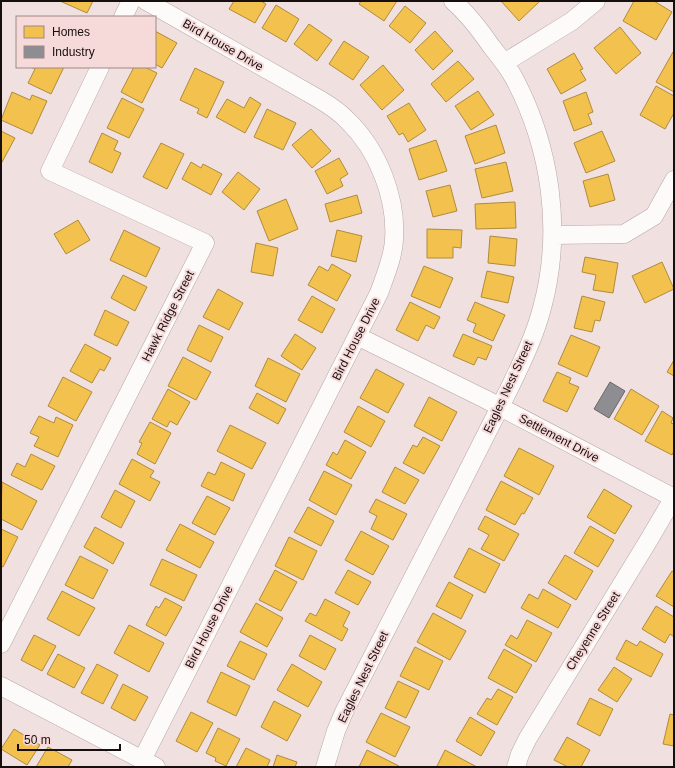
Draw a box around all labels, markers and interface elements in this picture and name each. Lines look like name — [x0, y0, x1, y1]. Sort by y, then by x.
legend — [16, 16, 156, 68]
street label: Bird House Drive — [180, 16, 266, 74]
text: Homes — [52, 25, 90, 39]
text: Industry — [52, 45, 95, 59]
street label: Hawk Ridge Street — [139, 268, 197, 364]
street label: Bird House Drive — [329, 295, 383, 383]
street label: Eagles Nest Street — [481, 338, 536, 435]
street label: Settlement Drive — [517, 411, 602, 465]
street label: Bird House Drive — [182, 583, 236, 671]
street label: Cheyenne Street — [563, 589, 623, 673]
street label: Eagles Nest Street — [335, 628, 392, 725]
scale bar — [18, 726, 120, 752]
text: 50 m — [24, 733, 51, 747]

